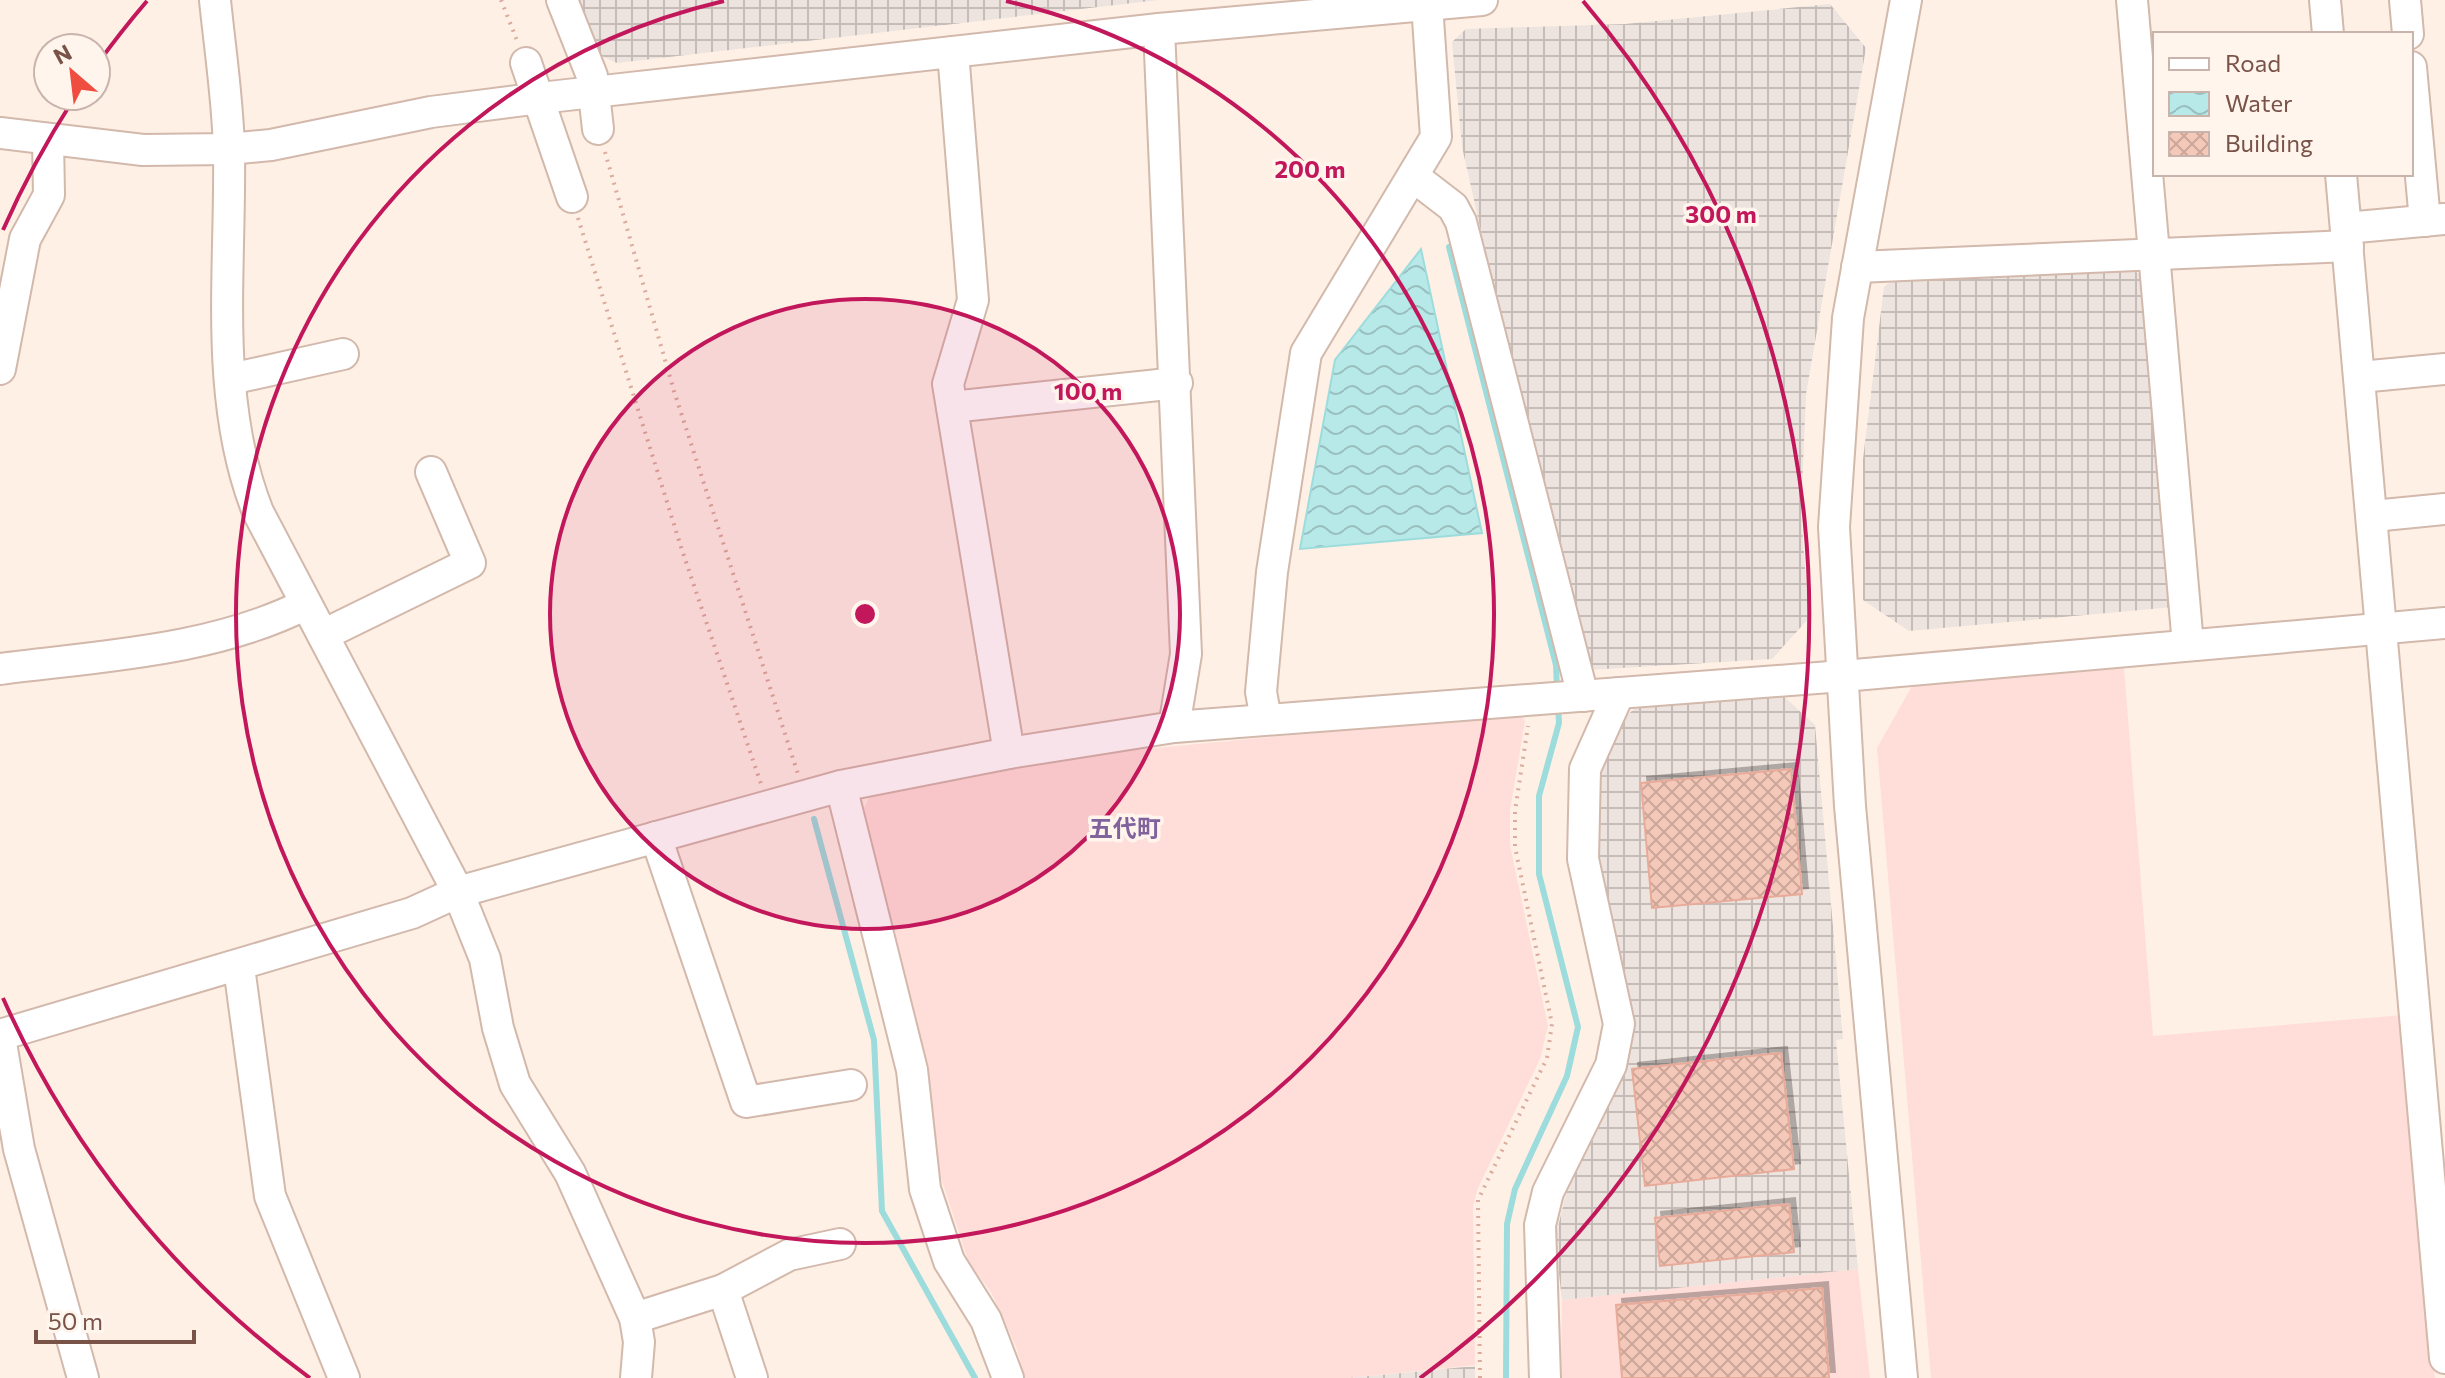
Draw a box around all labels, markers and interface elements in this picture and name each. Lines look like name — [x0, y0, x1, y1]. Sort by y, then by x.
north arrow — [32, 32, 112, 112]
legend — [2153, 32, 2413, 176]
text: N — [49, 38, 76, 70]
text: Road — [2225, 48, 2281, 77]
text: Water — [2225, 88, 2293, 117]
text: Building — [2225, 128, 2313, 157]
text: 200 m — [1275, 154, 1345, 183]
text: 300 m — [1685, 199, 1757, 228]
text: 100 m — [1054, 376, 1122, 405]
centre of rings — [851, 600, 879, 628]
district label: 五代町 — [1089, 813, 1161, 842]
scale bar — [36, 1294, 194, 1344]
text: 50 m — [48, 1306, 103, 1335]

